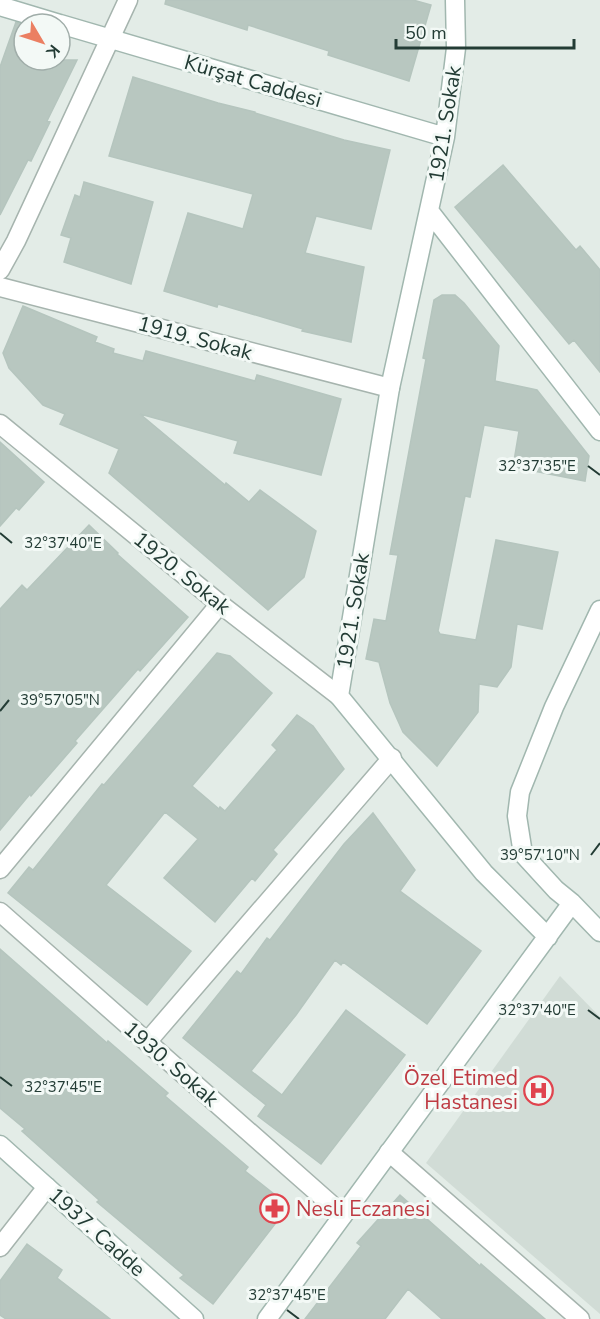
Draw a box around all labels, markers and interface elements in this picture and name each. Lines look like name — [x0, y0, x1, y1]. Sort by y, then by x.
north arrow — [12, 12, 72, 72]
scale bar — [396, 12, 574, 50]
text: 50 m — [405, 21, 447, 45]
text: K — [40, 40, 65, 63]
street label: Kürşat Caddesi — [181, 48, 325, 114]
street label: 1921. Sokak — [422, 63, 468, 184]
street label: 1919. Sokak — [135, 309, 256, 367]
text: 32°37'35"E — [498, 456, 576, 476]
street label: 1920. Sokak — [128, 525, 237, 621]
text: 32°37'40"E — [24, 533, 102, 553]
street label: 1921. Sokak — [330, 550, 376, 671]
text: 39°57'05"N — [20, 690, 100, 710]
text: 39°57'10"N — [500, 845, 580, 865]
text: 32°37'40"E — [498, 1000, 576, 1020]
street label: 1930. Sokak — [118, 1015, 225, 1113]
place label: Özel Etimed Hastanesi — [404, 1064, 518, 1116]
hospital icon: Özel Etimed Hastanesi — [523, 1074, 555, 1106]
text: 32°37'45"E — [24, 1077, 102, 1097]
street label: 1937. Cadde — [43, 1181, 151, 1283]
pharmacy icon: Nesli Eczanesi — [259, 1193, 291, 1225]
place label: Nesli Eczanesi — [296, 1195, 430, 1223]
text: 32°37'45"E — [248, 1285, 326, 1305]

